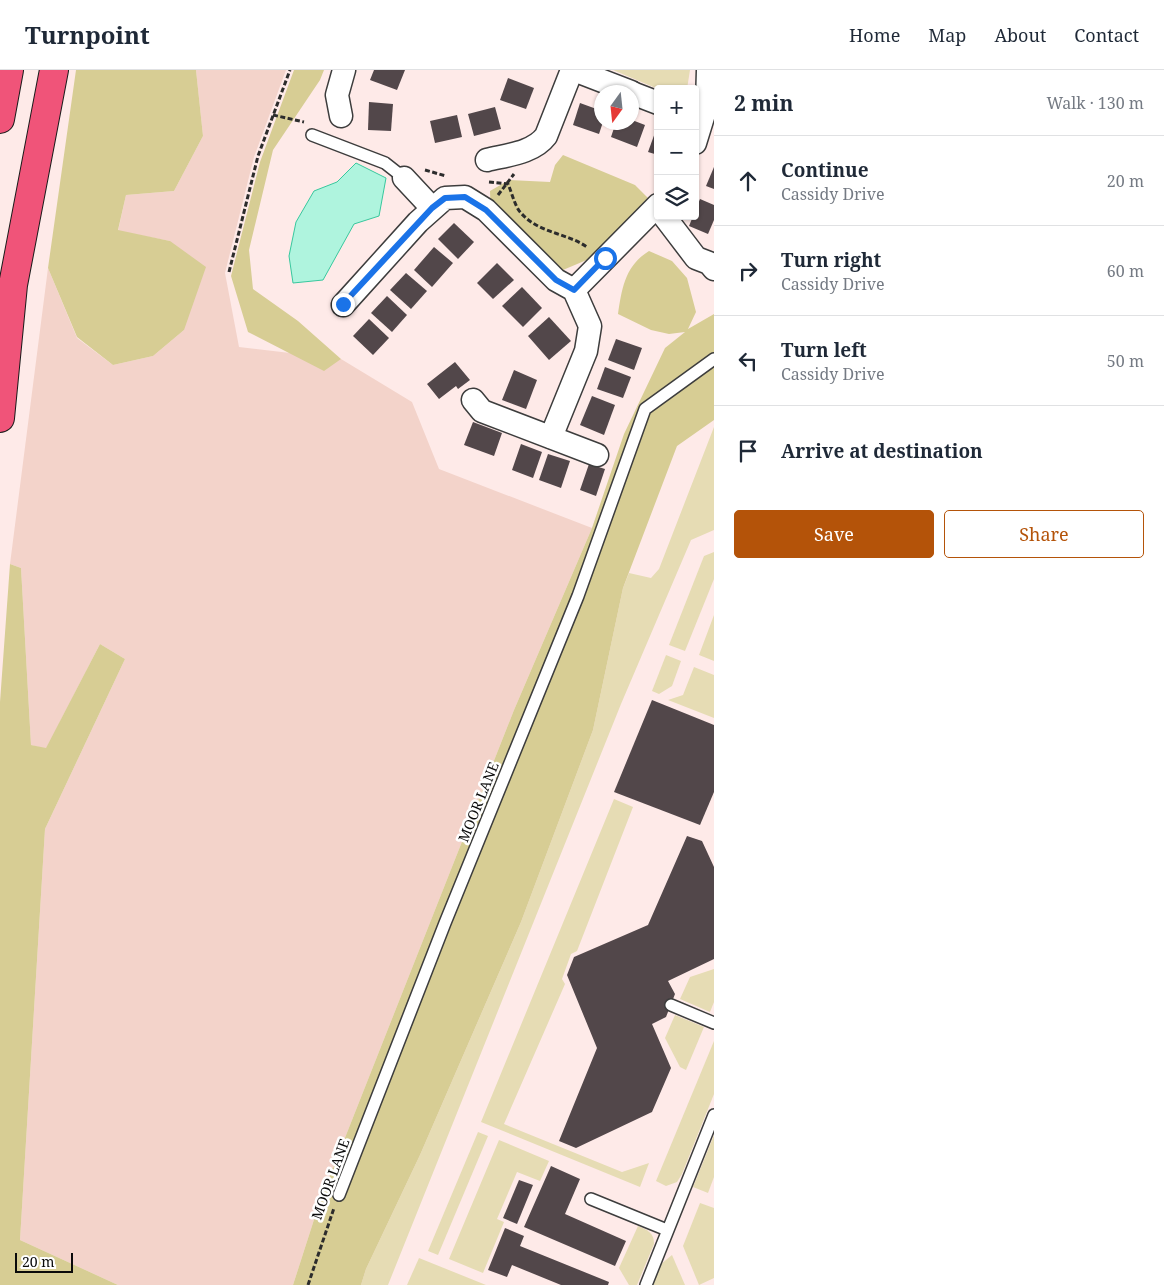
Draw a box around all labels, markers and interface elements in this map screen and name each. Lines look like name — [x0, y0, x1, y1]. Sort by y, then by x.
text: Turnpoint — [25, 18, 150, 51]
text: Home — [849, 23, 900, 47]
text: Map — [928, 23, 966, 47]
text: About — [994, 23, 1046, 47]
text: Contact — [1074, 23, 1139, 47]
north arrow — [594, 85, 639, 130]
map controls — [654, 85, 699, 220]
button: + — [654, 85, 699, 130]
text: 2 min — [734, 89, 793, 117]
text: Walk · 130 m — [1047, 92, 1144, 114]
button: − — [654, 130, 699, 175]
text: Continue — [781, 157, 869, 183]
icon: ahead — [734, 167, 762, 195]
text: 20 m — [1107, 170, 1144, 192]
button: layers — [654, 175, 699, 220]
text: Cassidy Drive — [781, 183, 885, 205]
route start — [594, 247, 617, 270]
text: Turn right — [781, 247, 881, 273]
icon: right — [734, 257, 762, 285]
text: 60 m — [1107, 260, 1144, 282]
text: Cassidy Drive — [781, 273, 885, 295]
route end — [332, 293, 355, 316]
text: Turn left — [781, 337, 867, 363]
icon: left — [734, 347, 762, 375]
text: 50 m — [1107, 350, 1144, 372]
text: Cassidy Drive — [781, 363, 885, 385]
icon: arrive — [734, 437, 762, 465]
text: Arrive at destination — [781, 438, 983, 464]
button: Save — [734, 510, 934, 558]
button: Share — [944, 510, 1144, 558]
street label: MOOR LANE — [453, 759, 503, 845]
street label: MOOR LANE — [307, 1136, 354, 1222]
scale bar — [15, 1250, 72, 1273]
text: 20 m — [22, 1252, 55, 1271]

